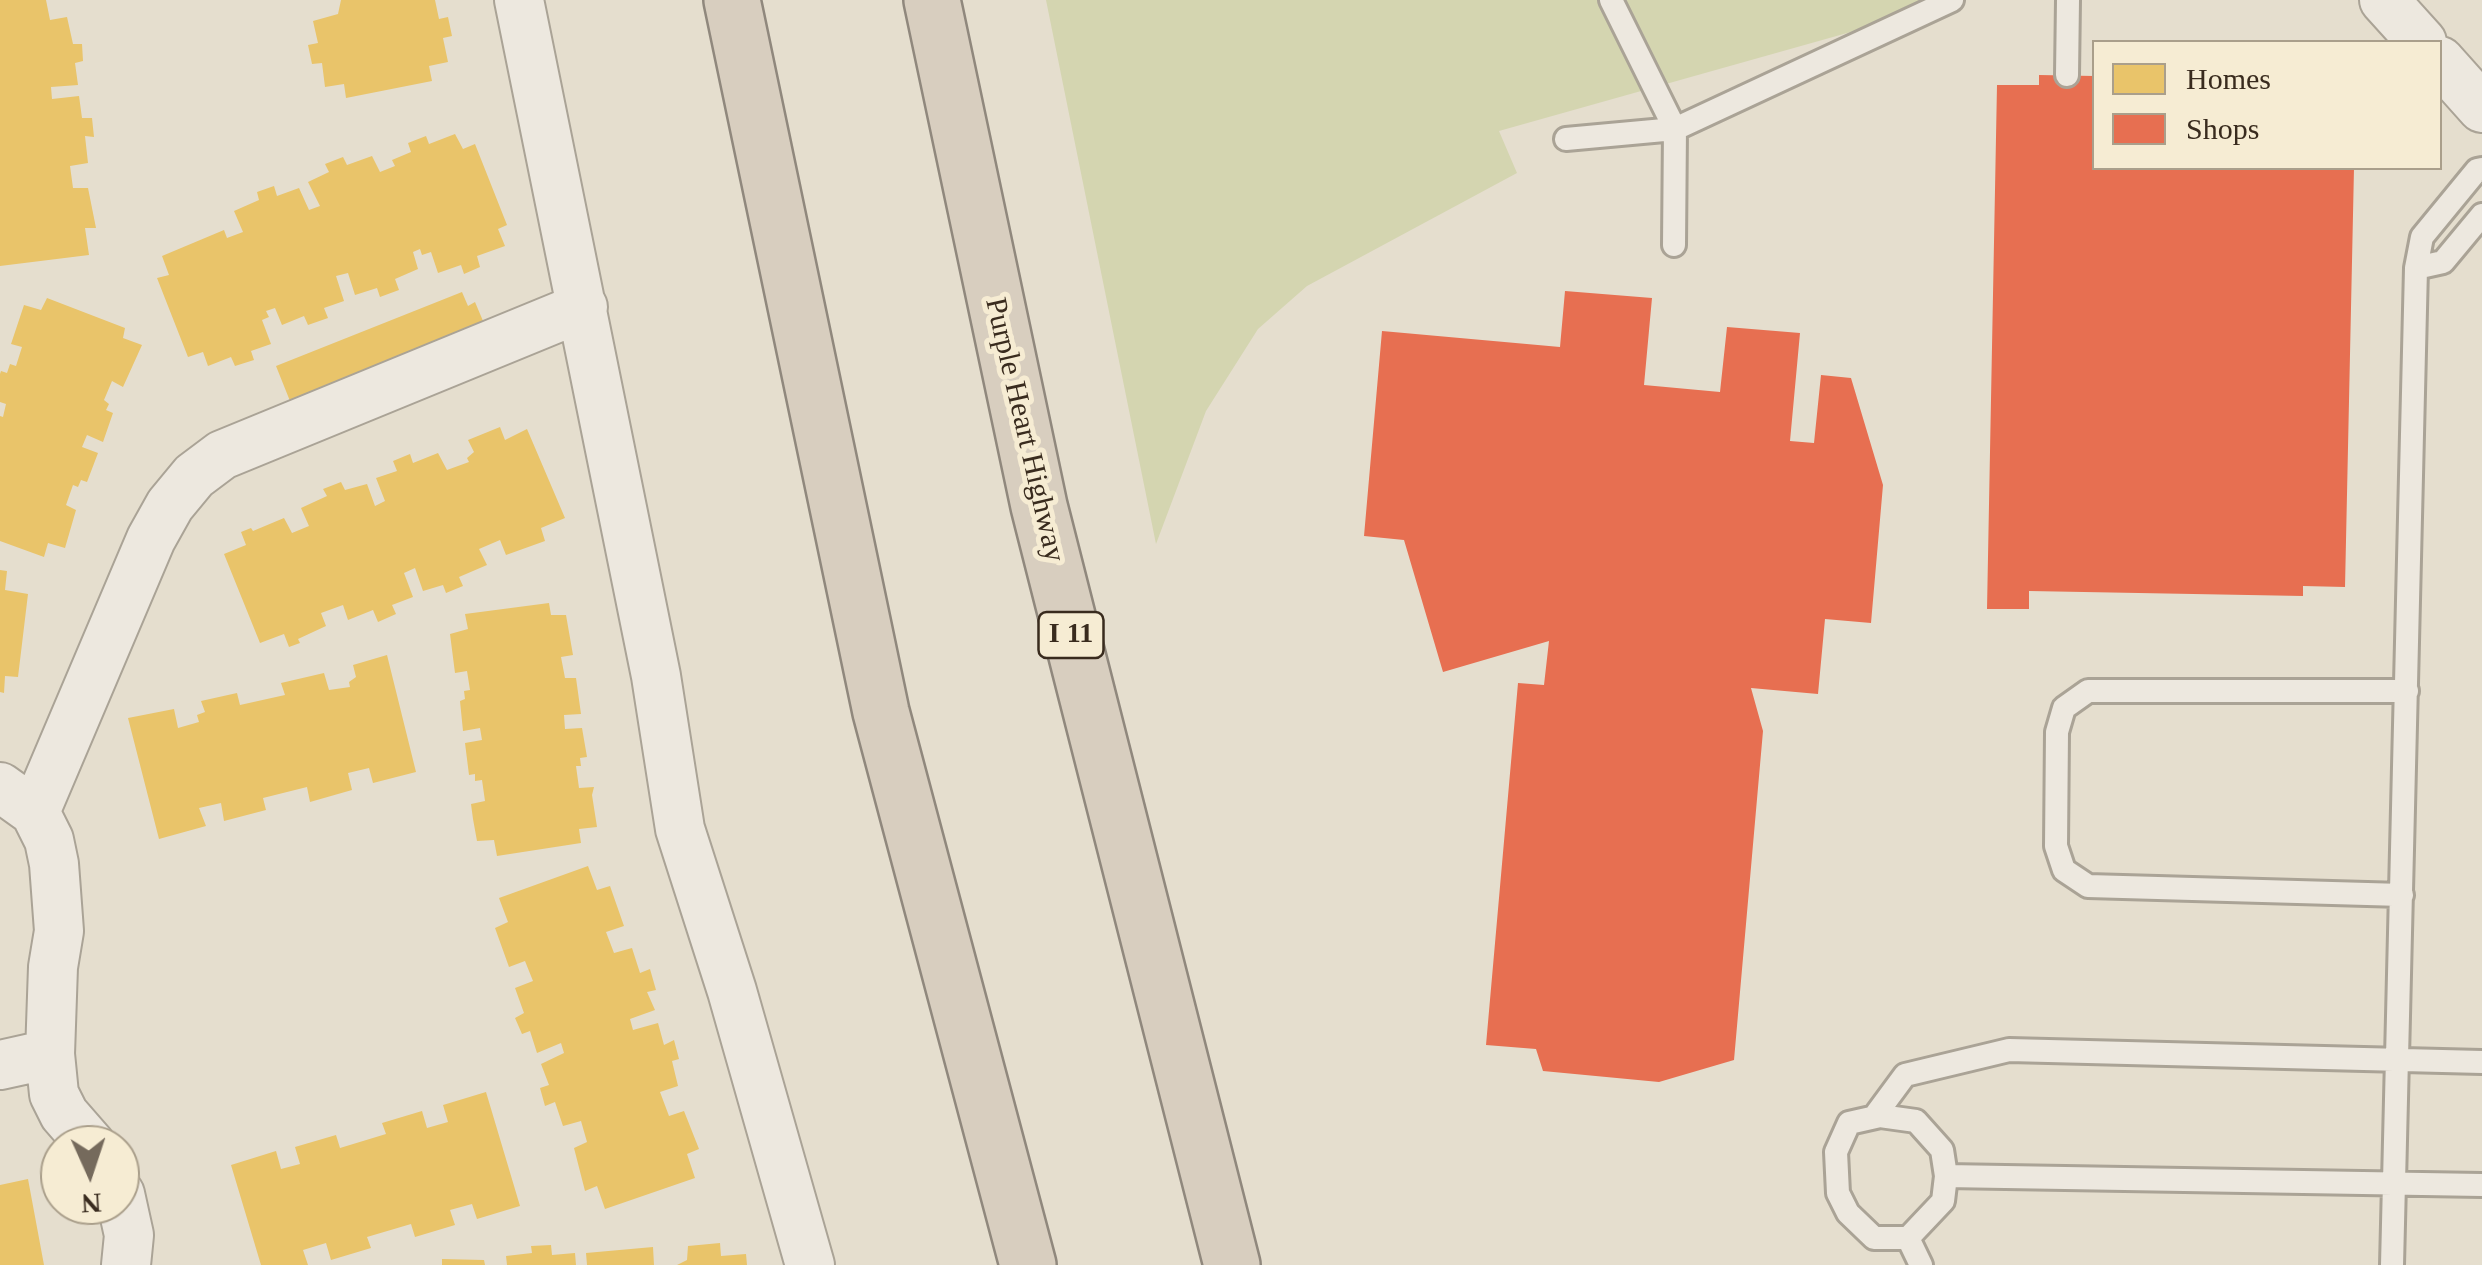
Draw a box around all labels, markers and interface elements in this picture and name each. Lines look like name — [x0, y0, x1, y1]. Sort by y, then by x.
legend — [2092, 40, 2442, 170]
text: Homes — [2186, 62, 2271, 95]
text: Shops — [2186, 112, 2259, 145]
street label: Purple Heart Highway — [976, 294, 1072, 566]
road number: I 11 — [1038, 612, 1104, 658]
north arrow — [40, 1125, 140, 1225]
text: N — [81, 1187, 102, 1219]

